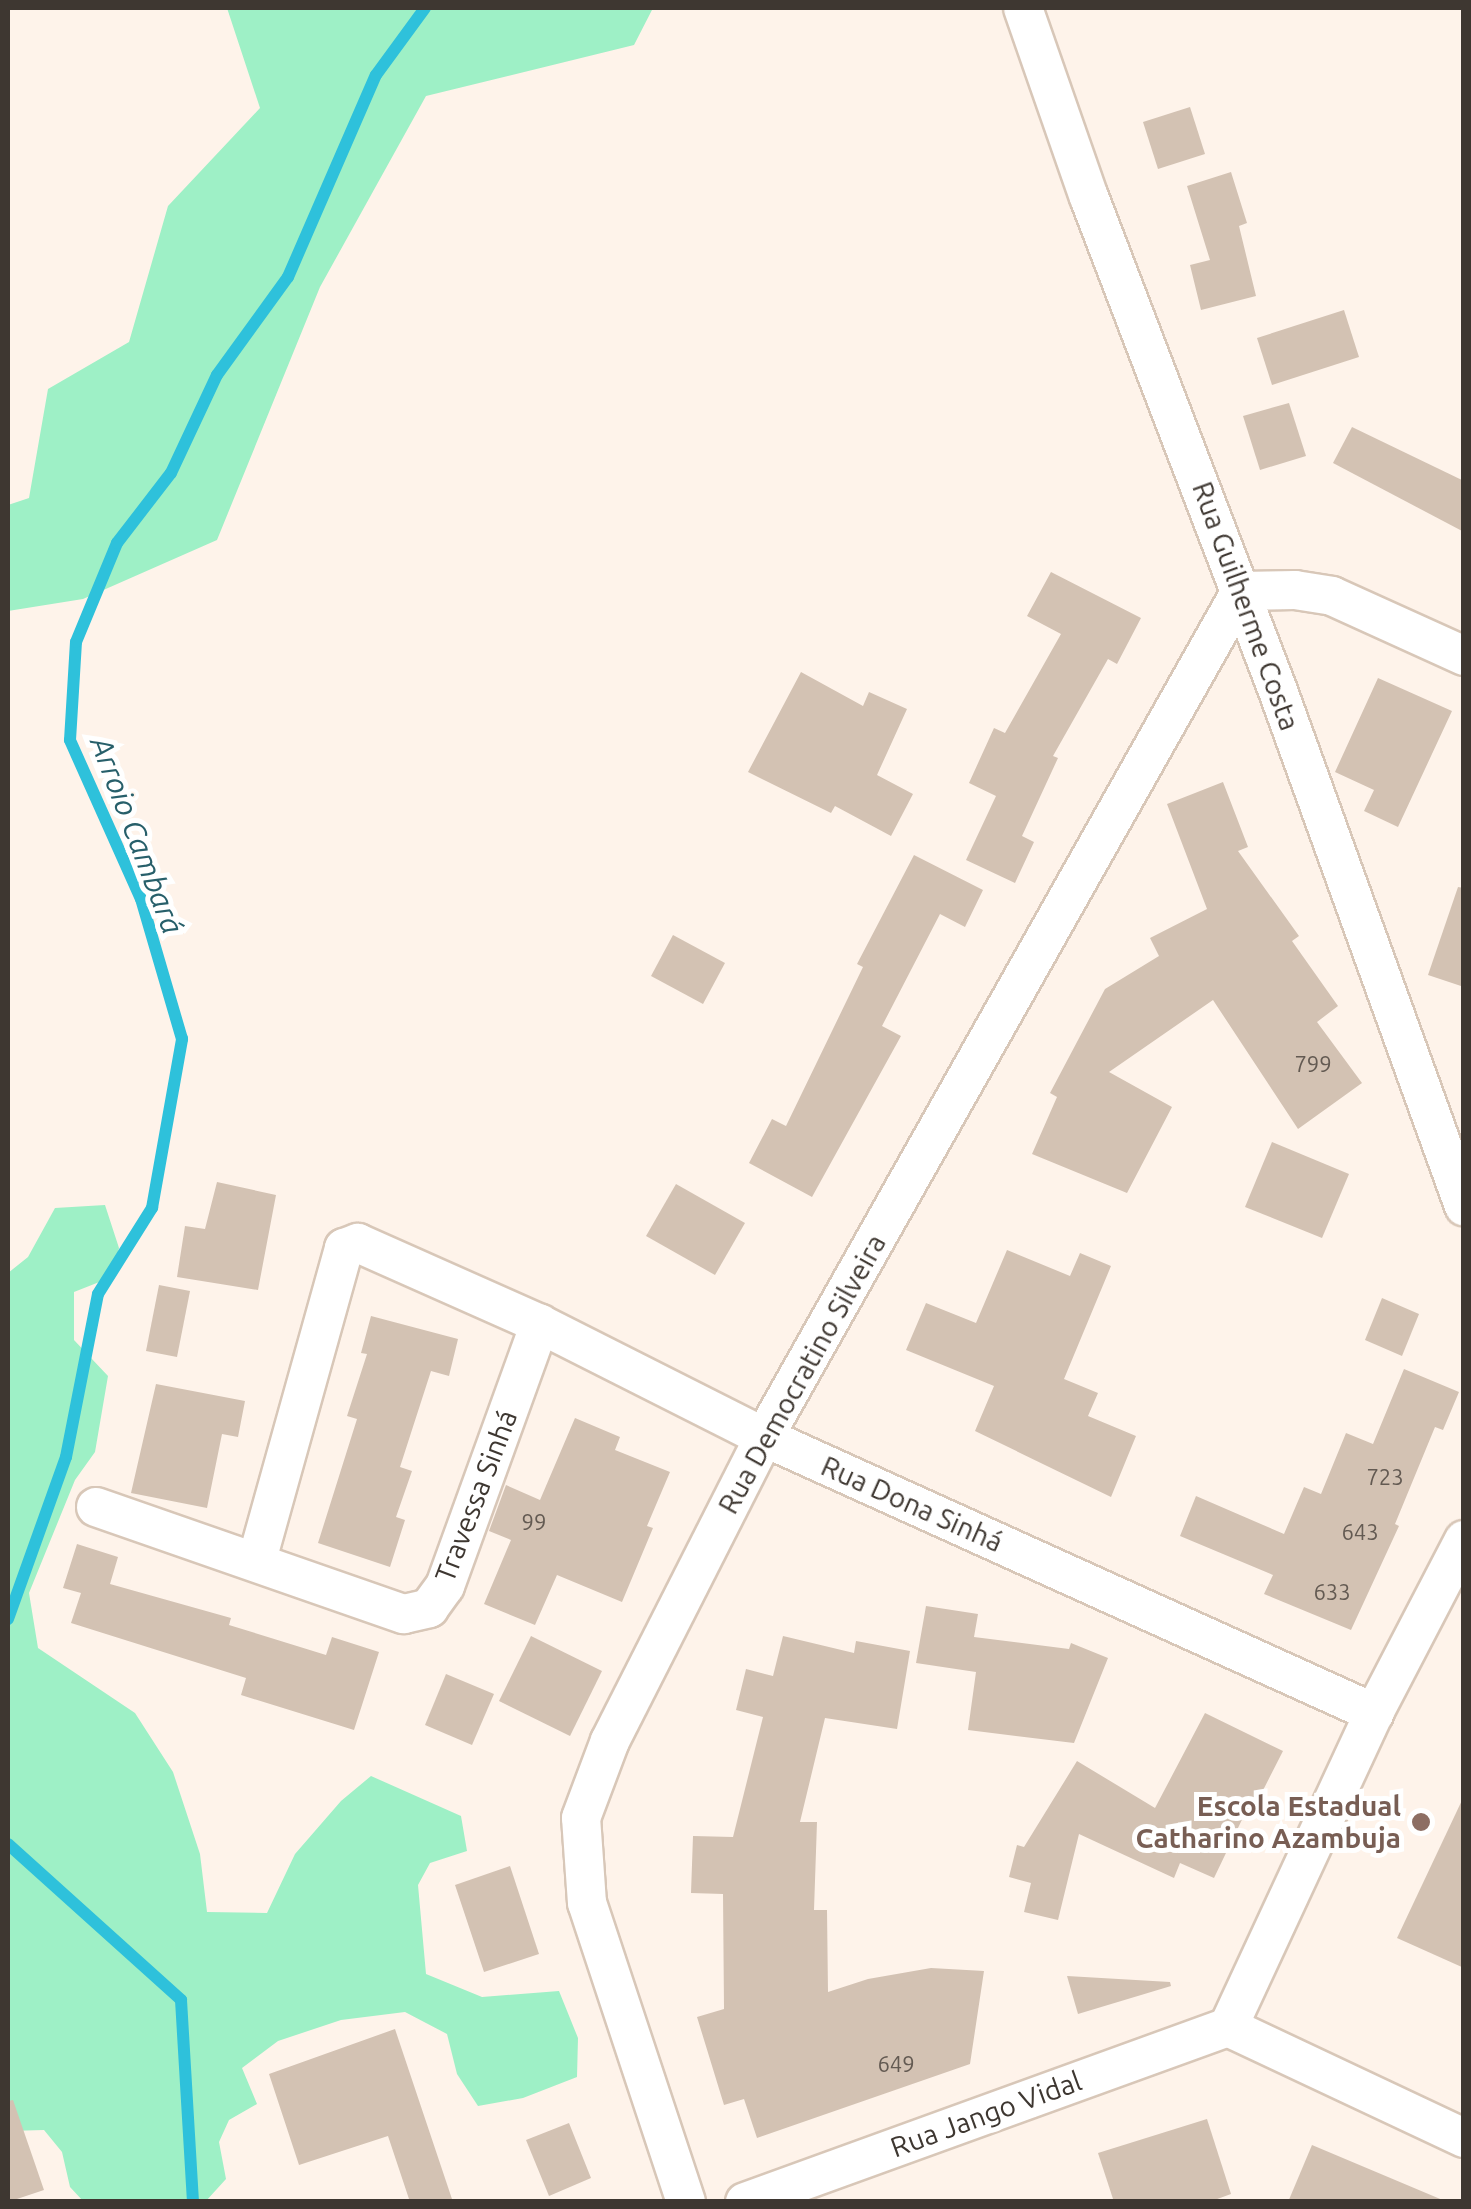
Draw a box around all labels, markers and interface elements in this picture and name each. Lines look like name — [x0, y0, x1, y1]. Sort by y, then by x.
street label: Rua Guilherme Costa — [1185, 477, 1307, 735]
water label: Arroio Cambará — [83, 731, 191, 939]
house number: 799 — [1294, 1051, 1332, 1077]
street label: Rua Democratino Silveira — [711, 1228, 893, 1520]
street label: Travessa Sinhá — [428, 1405, 524, 1587]
street label: Rua Dona Sinhá — [816, 1449, 1008, 1559]
house number: 723 — [1366, 1464, 1404, 1490]
house number: 99 — [522, 1509, 546, 1535]
house number: 643 — [1341, 1519, 1379, 1545]
house number: 633 — [1313, 1579, 1351, 1605]
place label: Escola Estadual Catharino Azambuja — [1135, 1789, 1401, 1855]
marker: Escola Estadual Catharino Azambuja — [1410, 1811, 1432, 1833]
house number: 649 — [877, 2051, 915, 2077]
street label: Rua Jango Vidal — [886, 2064, 1086, 2164]

